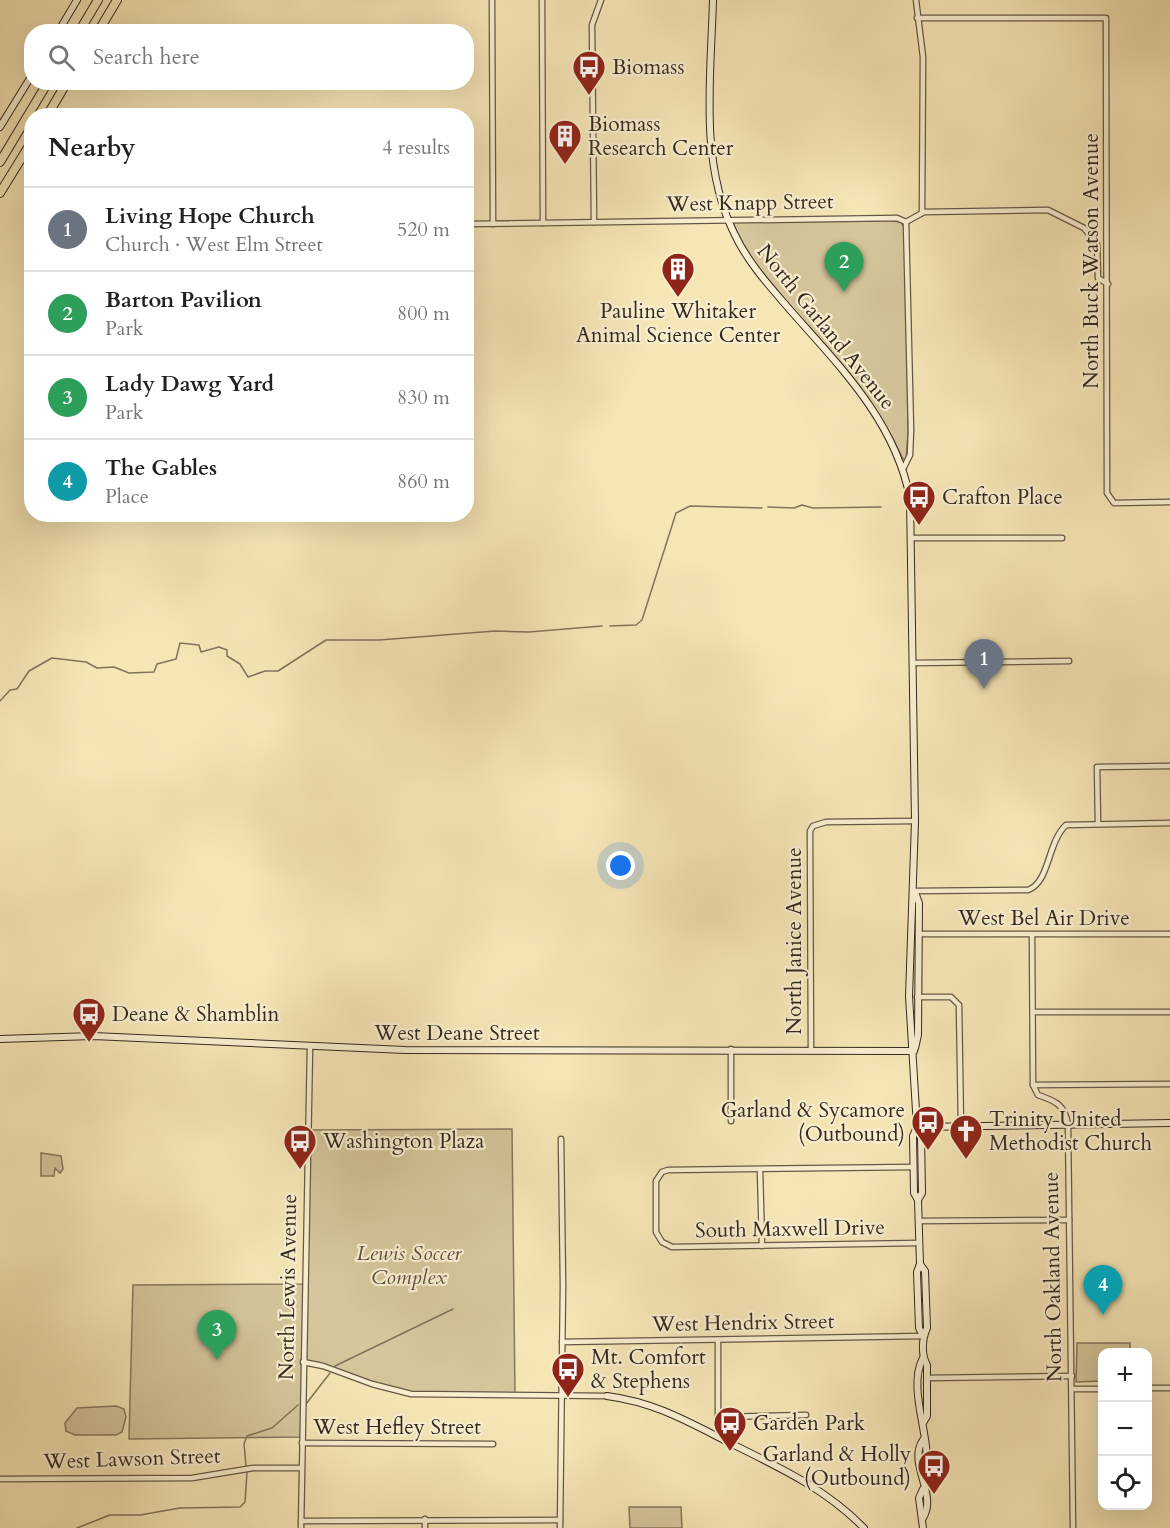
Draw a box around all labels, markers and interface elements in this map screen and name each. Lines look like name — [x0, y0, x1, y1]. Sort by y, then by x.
search box — [24, 24, 474, 90]
icon: search — [45, 41, 78, 74]
text: Search here — [93, 42, 200, 72]
bus stop icon: Biomass — [571, 49, 607, 96]
place label: Biomass — [612, 53, 684, 82]
place label: Biomass Research Center — [588, 110, 734, 163]
building icon: Biomass Research Center — [547, 118, 583, 165]
text: Nearby — [48, 130, 136, 165]
street label: North Buck Watson Avenue — [1077, 133, 1106, 389]
text: 4 results — [382, 134, 450, 161]
street label: West Knapp Street — [665, 187, 834, 219]
text: Living Hope Church — [105, 201, 315, 231]
text: 1 — [62, 216, 73, 243]
text: 520 m — [397, 216, 450, 243]
text: Church · West Elm Street — [105, 231, 323, 258]
street label: North Garland Avenue — [750, 238, 902, 416]
pin: 2 — [824, 242, 864, 292]
building icon: Pauline Whitaker Animal Science Center — [660, 251, 696, 298]
text: Barton Pavilion — [105, 285, 262, 315]
place label: Pauline Whitaker Animal Science Center — [576, 297, 780, 350]
text: 2 — [62, 300, 73, 327]
text: 800 m — [397, 300, 450, 327]
text: Park — [105, 315, 143, 342]
text: Lady Dawg Yard — [105, 369, 274, 399]
text: 3 — [62, 384, 73, 411]
text: 830 m — [397, 384, 450, 411]
text: Park — [105, 399, 143, 426]
text: The Gables — [105, 453, 217, 483]
text: 4 — [62, 468, 73, 495]
text: 860 m — [397, 468, 450, 495]
bus stop icon: Crafton Place — [901, 479, 937, 526]
text: Place — [105, 483, 149, 510]
place label: Crafton Place — [942, 483, 1063, 512]
pin: 1 — [964, 640, 1004, 689]
street label: North Janice Avenue — [780, 847, 809, 1035]
your location — [606, 851, 635, 880]
street label: West Bel Air Drive — [957, 904, 1130, 933]
bus stop icon: Deane & Shamblin — [71, 996, 107, 1043]
place label: Deane & Shamblin — [112, 1000, 279, 1029]
street label: West Deane Street — [373, 1019, 540, 1048]
place label: Garland & Sycamore (Outbound) — [721, 1096, 905, 1149]
bus stop icon: Garland & Sycamore (Outbound) — [910, 1104, 946, 1151]
place label: Trinity United Methodist Church — [989, 1105, 1153, 1158]
church icon: Trinity United Methodist Church — [948, 1113, 984, 1160]
bus stop icon: Washington Plaza — [282, 1123, 318, 1170]
place label: Washington Plaza — [322, 1127, 484, 1156]
street label: North Oakland Avenue — [1037, 1172, 1069, 1382]
street label: North Lewis Avenue — [272, 1194, 304, 1380]
street label: South Maxwell Drive — [695, 1213, 885, 1245]
park label: Lewis Soccer Complex — [357, 1239, 463, 1292]
pin: 4 — [1084, 1266, 1122, 1315]
street label: West Hendrix Street — [651, 1307, 835, 1339]
pin: 3 — [198, 1310, 236, 1360]
place label: Mt. Comfort & Stephens — [591, 1343, 706, 1396]
map controls — [1098, 1348, 1152, 1510]
button: + — [1098, 1348, 1152, 1402]
bus stop icon: Mt. Comfort & Stephens — [550, 1351, 586, 1398]
button: − — [1098, 1402, 1152, 1456]
bus stop icon: Garden Park — [712, 1405, 748, 1452]
place label: Garden Park — [753, 1409, 866, 1438]
street label: West Hefley Street — [312, 1413, 481, 1442]
place label: Garland & Holly (Outbound) — [763, 1440, 911, 1493]
street label: West Lawson Street — [42, 1441, 221, 1477]
bus stop icon: Garland & Holly (Outbound) — [916, 1448, 952, 1495]
button: locate — [1098, 1456, 1152, 1510]

